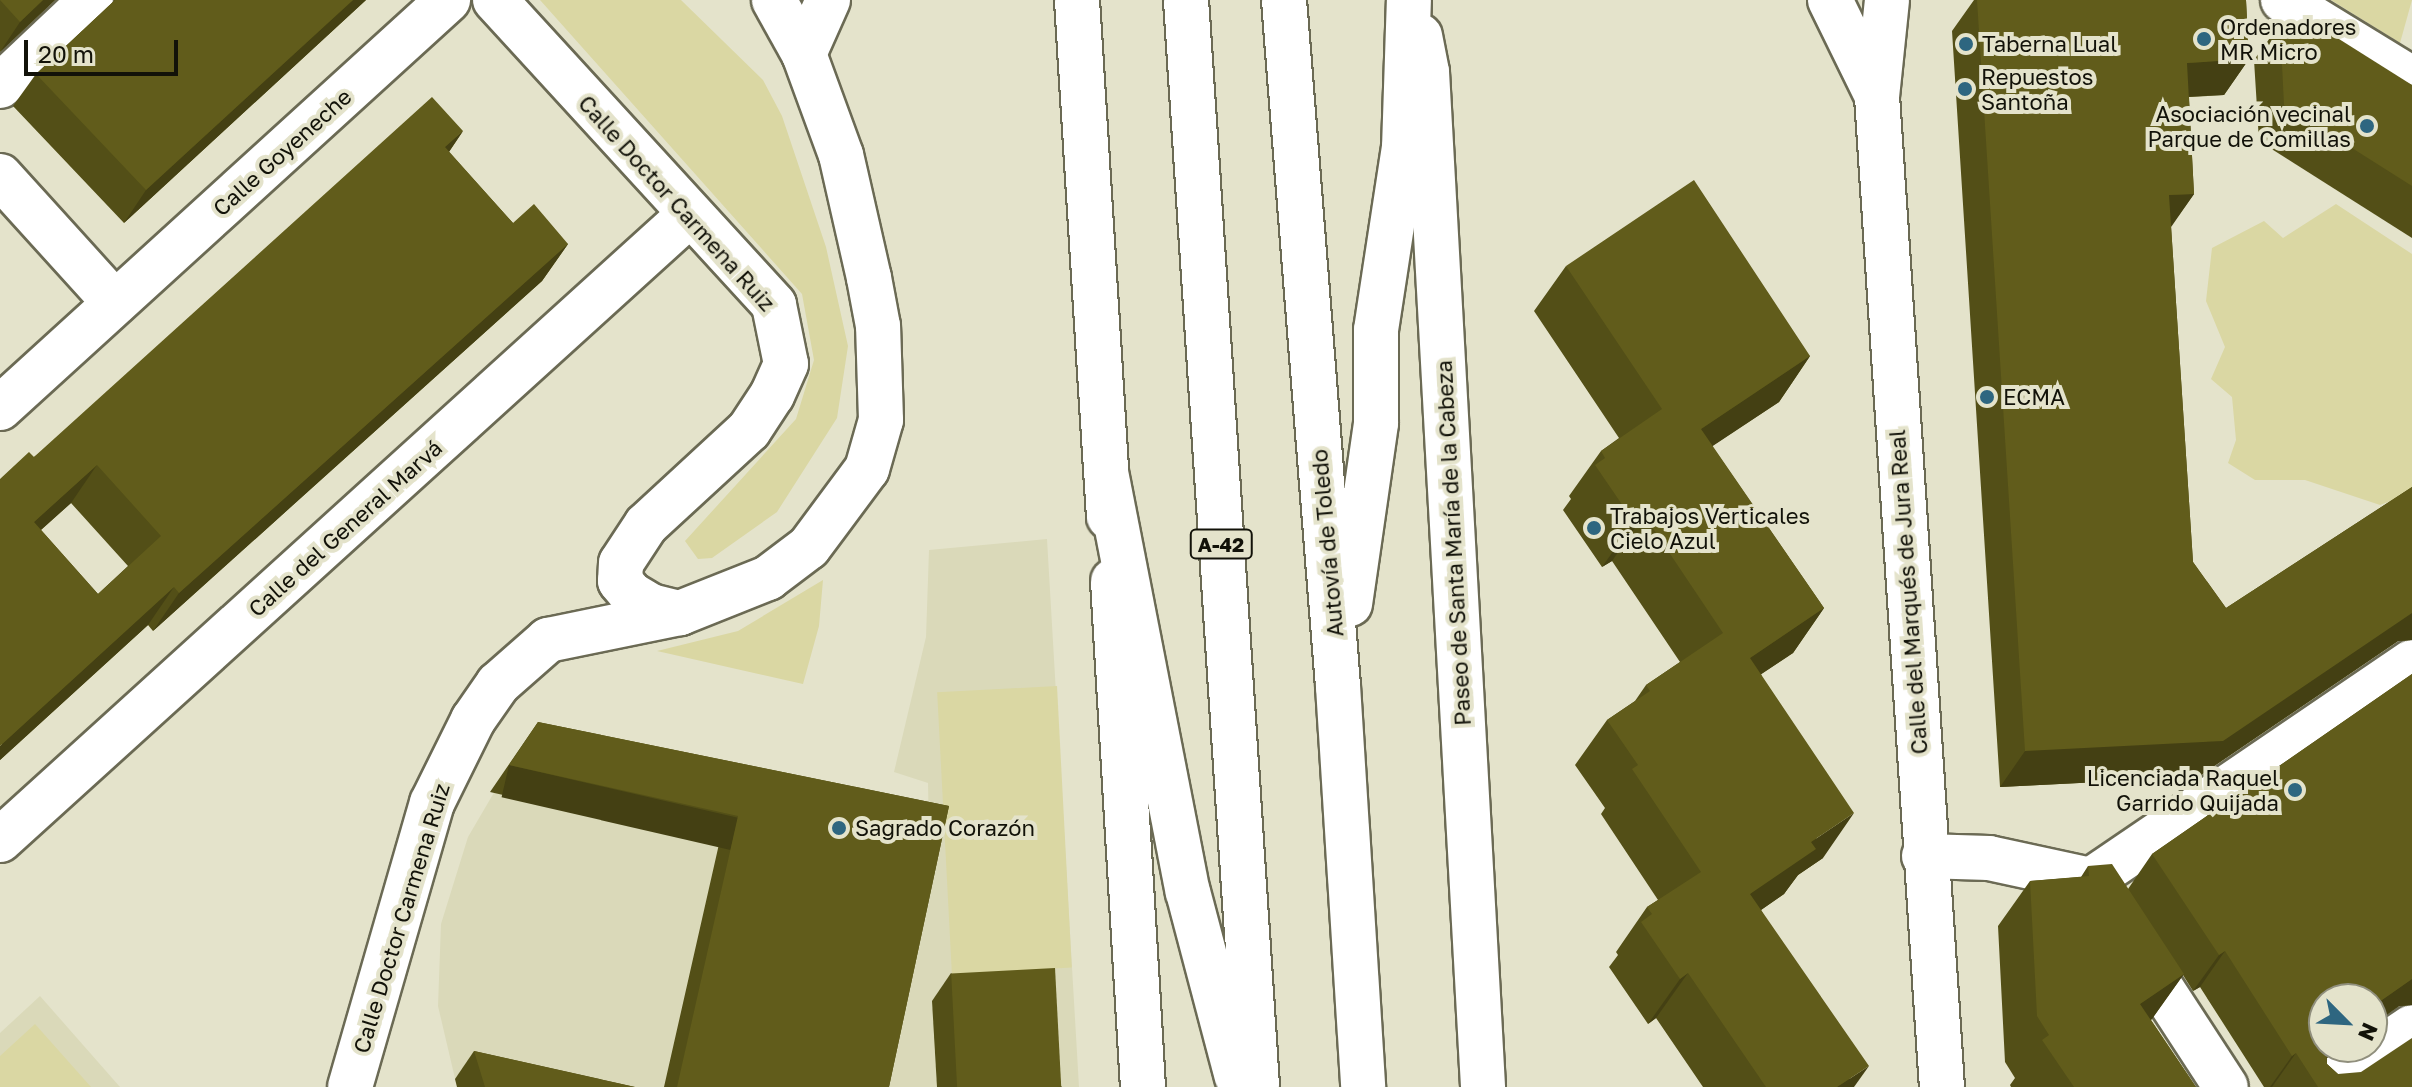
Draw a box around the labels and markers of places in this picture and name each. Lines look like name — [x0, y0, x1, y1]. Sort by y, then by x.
place label: Ordenadores MR Micro — [2220, 13, 2356, 64]
marker: Ordenadores MR Micro — [2195, 30, 2213, 48]
place label: Taberna Lual — [1982, 31, 2117, 57]
marker: Taberna Lual — [1957, 35, 1975, 53]
place label: Repuestos Santoña — [1981, 63, 2093, 114]
marker: Repuestos Santoña — [1956, 80, 1974, 98]
place label: Asociación vecinal Parque de Comillas — [2147, 100, 2351, 152]
marker: Asociación vecinal Parque de Comillas — [2358, 117, 2376, 135]
place label: ECMA — [2003, 384, 2065, 410]
marker: ECMA — [1978, 388, 1996, 406]
place label: Trabajos Verticales Cielo Azul — [1610, 502, 1810, 554]
marker: Trabajos Verticales Cielo Azul — [1585, 519, 1603, 537]
place label: Licenciada Raquel Garrido Quijada — [2087, 764, 2279, 816]
marker: Licenciada Raquel Garrido Quijada — [2286, 781, 2304, 799]
place label: Sagrado Corazón — [855, 815, 1035, 841]
marker: Sagrado Corazón — [830, 819, 848, 837]

